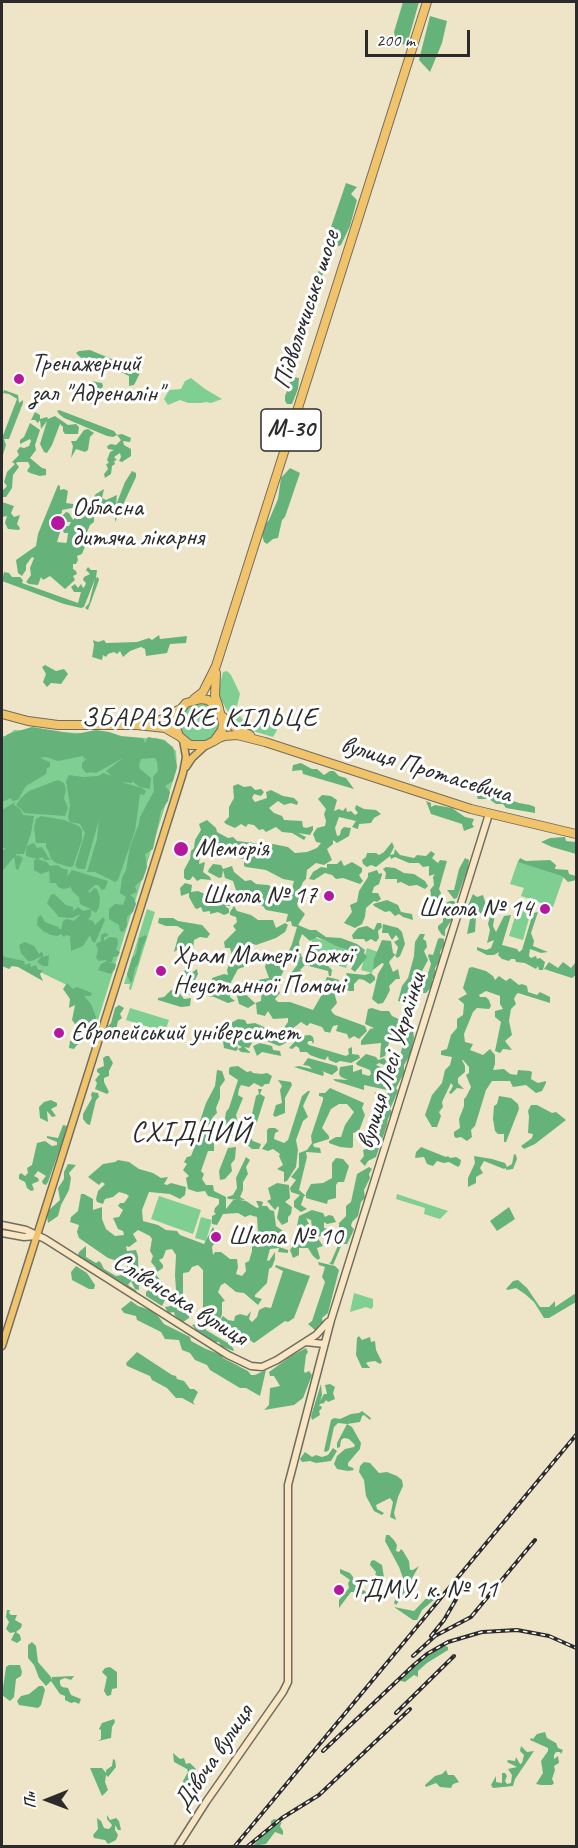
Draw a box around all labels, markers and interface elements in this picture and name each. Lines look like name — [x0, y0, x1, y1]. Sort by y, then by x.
scale bar — [368, 18, 473, 56]
text: 200 m — [376, 29, 415, 51]
street label: Підволочиське шосе — [267, 227, 347, 393]
place label: Тренажерний зал "Адреналін" — [31, 348, 163, 410]
marker: Тренажерний зал "Адреналін" — [12, 372, 26, 386]
road number: М-30 — [261, 409, 321, 451]
place label: Обласна дитяча лікарня — [72, 492, 204, 554]
marker: Обласна дитяча лікарня — [49, 514, 67, 532]
district label: ЗБАРАЗЬКЕ КІЛЬЦЕ — [81, 703, 319, 735]
street label: вулиця Протасевича — [337, 729, 515, 811]
place label: Меморія — [195, 833, 269, 865]
marker: Меморія — [172, 840, 190, 858]
place label: Школа № 17 — [202, 880, 317, 912]
marker: Школа № 17 — [322, 889, 336, 903]
place label: Школа № 14 — [418, 893, 533, 925]
marker: Школа № 14 — [538, 902, 552, 916]
place label: Храм Матері Божої Неустанної Помочі — [173, 940, 353, 1002]
marker: Храм Матері Божої Неустанної Помочі — [154, 964, 168, 978]
street label: вулиця Лесі Українки — [350, 969, 434, 1153]
place label: Європейський університет — [71, 1017, 300, 1049]
marker: Європейський університет — [52, 1026, 66, 1040]
district label: СХІДНИЙ — [130, 1117, 252, 1151]
place label: Школа № 10 — [228, 1221, 343, 1253]
marker: Школа № 10 — [209, 1230, 223, 1244]
street label: Слівенська вулиця — [107, 1246, 253, 1354]
place label: ТДМУ, к. № 11 — [351, 1574, 497, 1606]
marker: ТДМУ, к. № 11 — [332, 1583, 346, 1597]
street label: Дівоча вулиця — [167, 1699, 261, 1817]
north arrow — [18, 1770, 78, 1830]
text: Пн — [20, 1792, 40, 1809]

